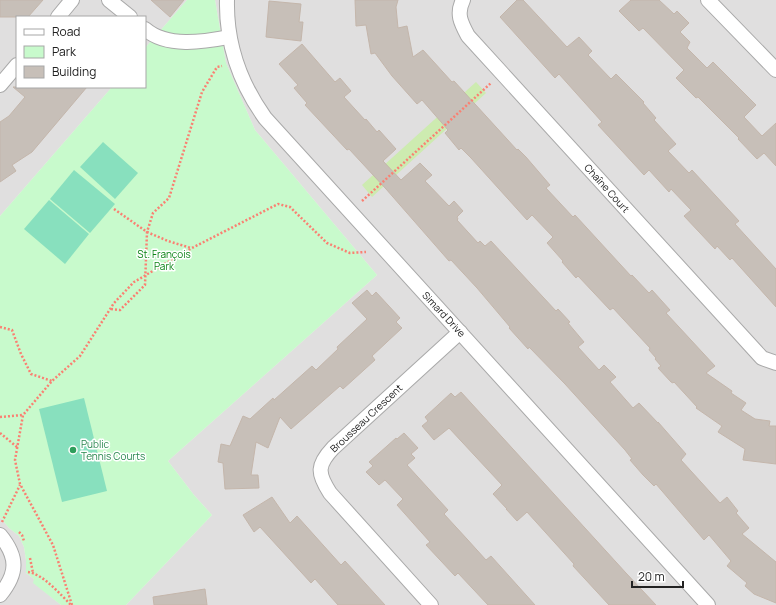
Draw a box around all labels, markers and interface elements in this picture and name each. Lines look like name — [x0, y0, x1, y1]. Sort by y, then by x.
legend — [16, 16, 146, 88]
text: Road — [52, 23, 80, 40]
text: Park — [52, 43, 77, 60]
text: Building — [52, 63, 96, 80]
street label: Chaîne Court — [581, 161, 633, 215]
park label: St. François Park — [137, 247, 191, 273]
street label: Simard Drive — [419, 288, 469, 340]
street label: Brousseau Crescent — [327, 381, 405, 455]
place label: Public Tennis Courts — [81, 437, 145, 463]
marker: Public Tennis Courts — [68, 445, 78, 455]
scale bar — [632, 563, 683, 589]
text: 20 m — [638, 568, 665, 585]

